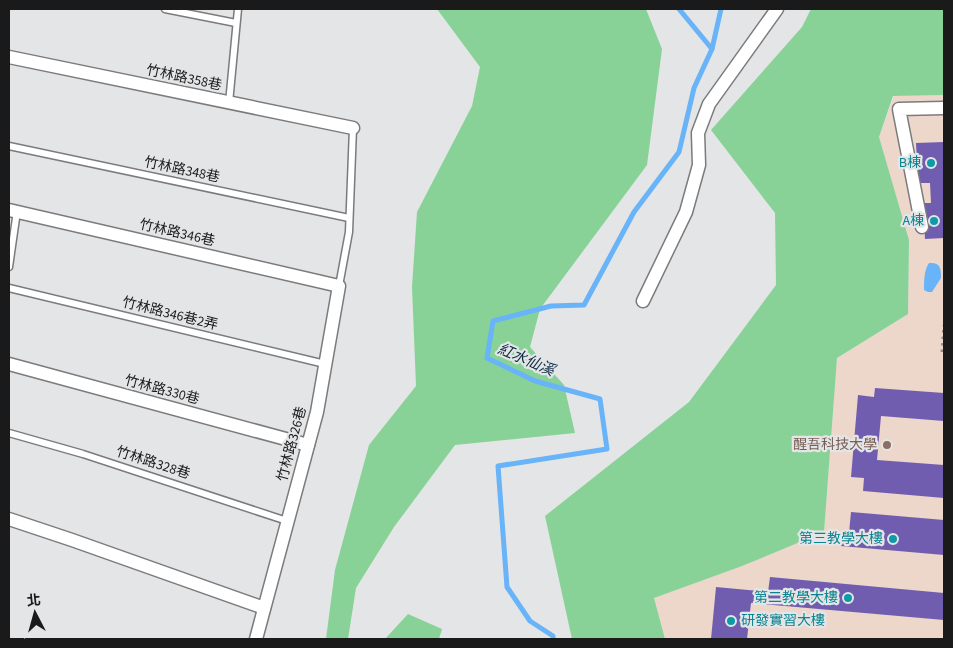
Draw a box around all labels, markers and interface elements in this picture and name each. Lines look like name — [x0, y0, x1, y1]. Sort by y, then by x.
street label: 竹林路358巷 — [144, 60, 224, 96]
street label: 竹林路348巷 — [142, 152, 222, 188]
place label: B棟 — [899, 153, 921, 173]
marker: B棟 — [925, 157, 937, 169]
place label: A棟 — [902, 211, 924, 231]
street label: 竹林路346巷 — [137, 215, 217, 251]
marker: A棟 — [928, 215, 940, 227]
street label: 竹林路346巷2弄 — [120, 292, 220, 336]
water label: 紅水仙溪 — [494, 339, 560, 382]
street label: 竹林路330巷 — [122, 370, 202, 410]
street label: 竹林路326巷 — [272, 404, 312, 484]
place label: 醒吾科技大學 — [793, 435, 877, 455]
marker: 醒吾科技大學 — [881, 439, 893, 451]
street label: 竹林路328巷 — [113, 442, 193, 484]
place label: 第三教學大樓 — [799, 529, 883, 549]
marker: 第三教學大樓 — [887, 533, 899, 545]
north arrow — [10, 588, 60, 638]
place label: 第二教學大樓 — [754, 588, 838, 608]
text: 北 — [26, 590, 42, 612]
marker: 第二教學大樓 — [842, 592, 854, 604]
place label: 研發實習大樓 — [741, 611, 825, 631]
marker: 研發實習大樓 — [725, 615, 737, 627]

